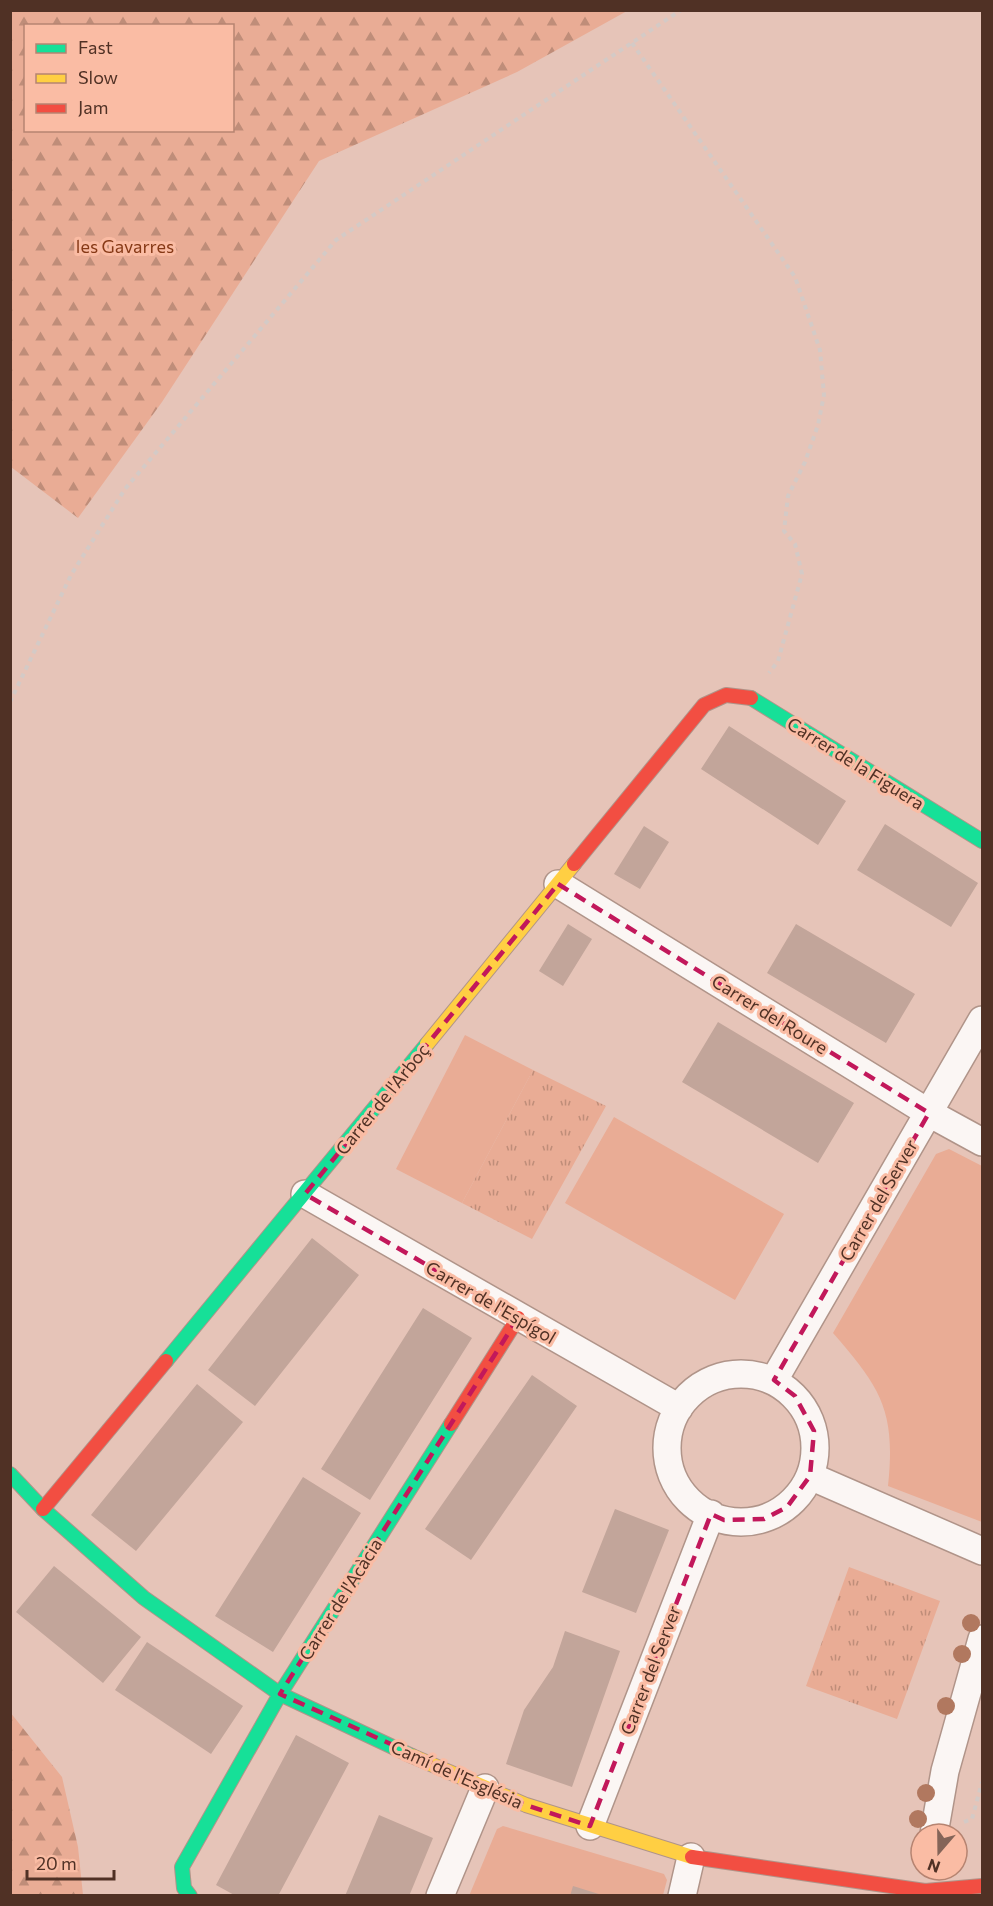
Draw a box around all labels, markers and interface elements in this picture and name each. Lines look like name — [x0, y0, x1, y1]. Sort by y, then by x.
legend — [24, 24, 234, 132]
text: Fast — [78, 36, 113, 58]
text: Slow — [78, 66, 118, 88]
text: Jam — [78, 96, 108, 118]
park label: les Gavarres — [76, 235, 174, 257]
street label: Carrer de la Figuera — [783, 712, 929, 814]
street label: Carrer del Roure — [708, 970, 832, 1058]
street label: Carrer de l'Arboç — [331, 1039, 434, 1159]
street label: Carrer del Server — [834, 1135, 922, 1265]
street label: Carrer de l'Espígol — [422, 1256, 560, 1348]
street label: Carrer de l'Acàcia — [294, 1534, 386, 1664]
street label: Carrer del Server — [615, 1602, 685, 1738]
street label: Camí de l'Església — [388, 1735, 526, 1813]
north arrow — [909, 1822, 969, 1882]
scale bar — [27, 1843, 114, 1881]
text: 20 m — [36, 1852, 77, 1874]
text: N — [925, 1856, 943, 1878]

